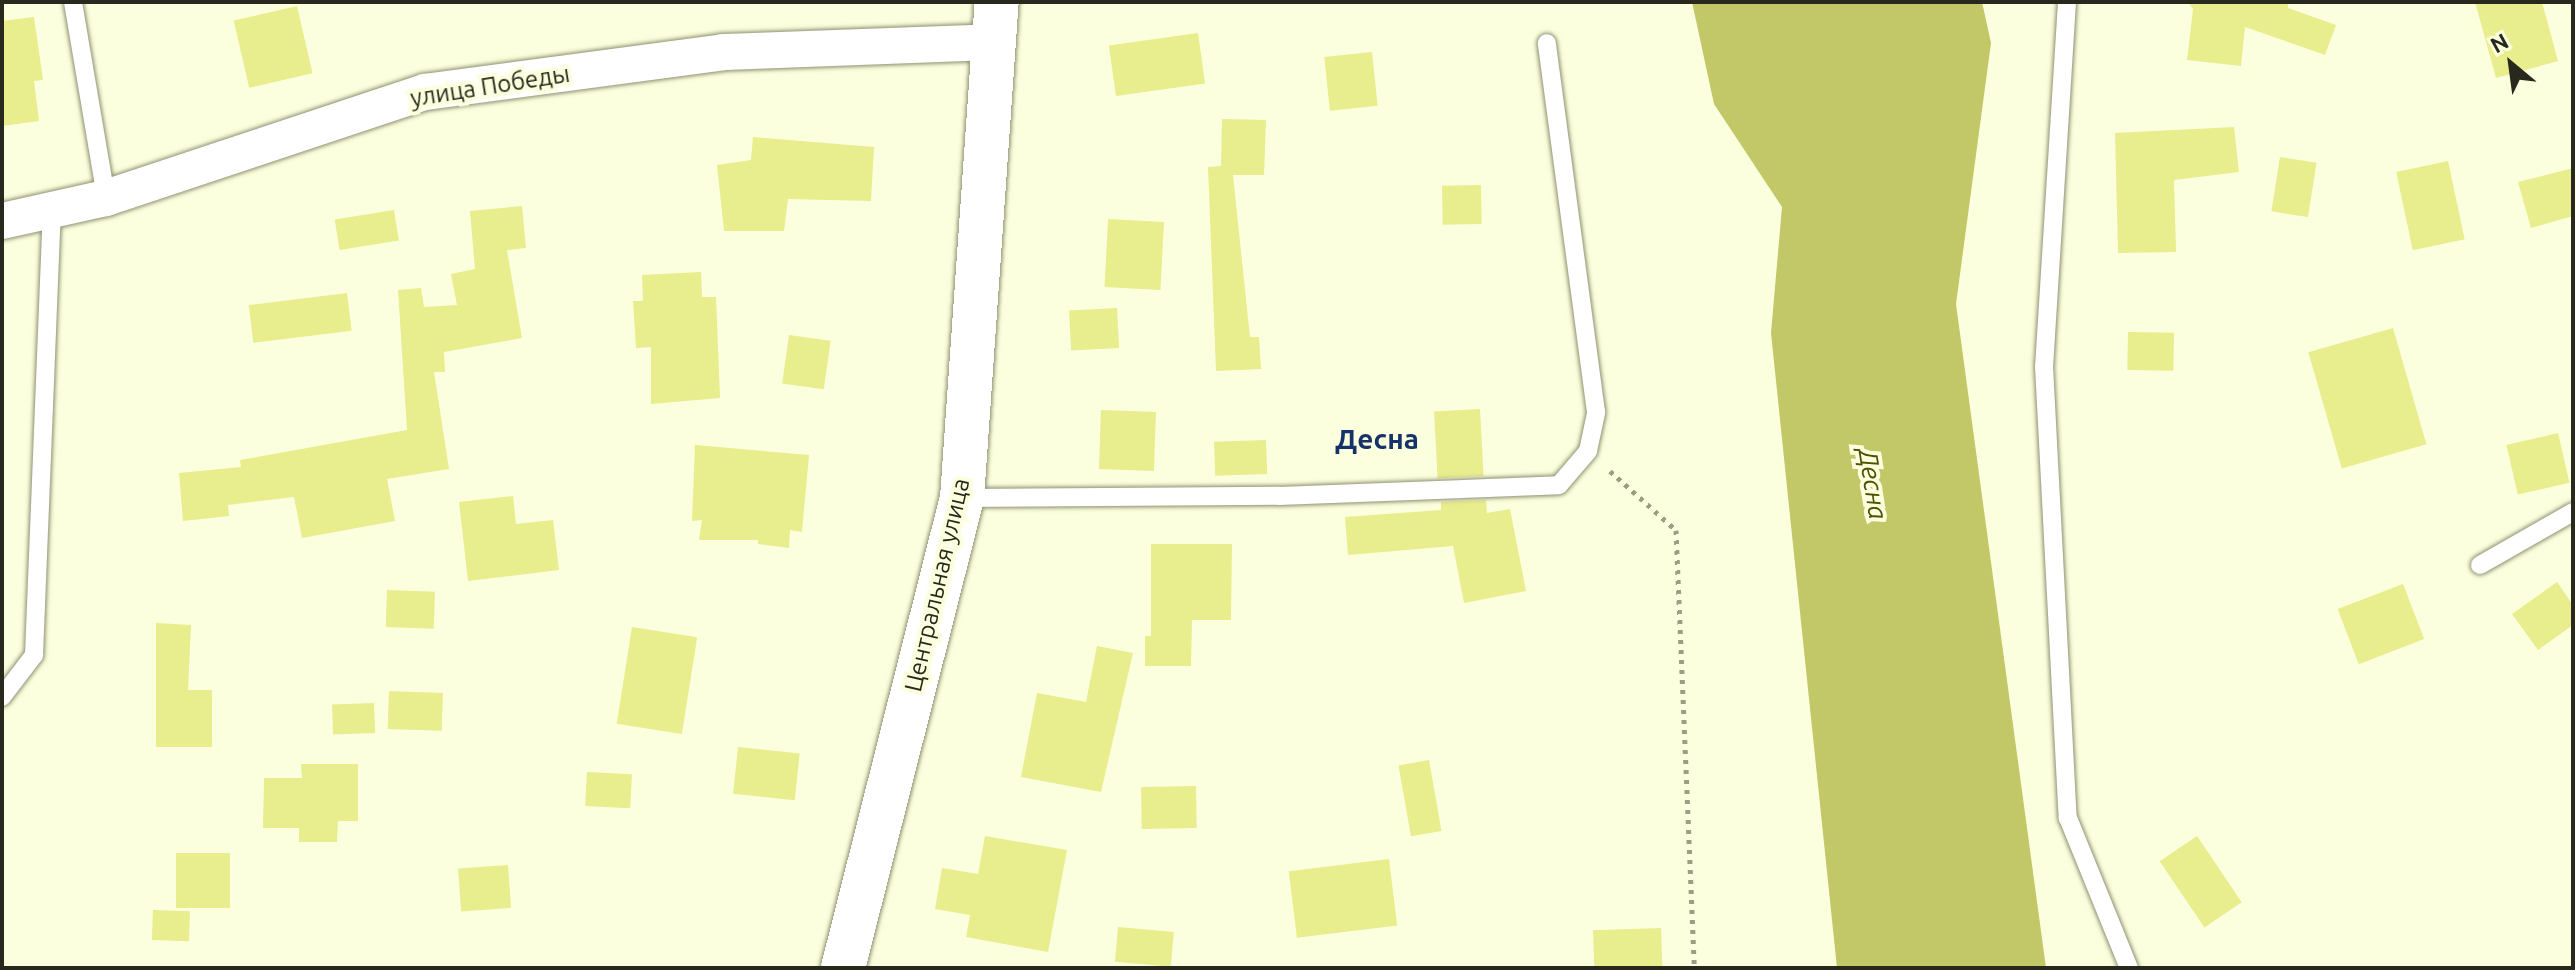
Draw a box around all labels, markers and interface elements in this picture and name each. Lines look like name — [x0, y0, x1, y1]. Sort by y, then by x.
north arrow — [2471, 24, 2551, 104]
text: N — [2486, 28, 2512, 57]
street label: улица Победы — [408, 59, 572, 113]
district label: Десна — [1335, 422, 1419, 456]
water label: Десна — [1852, 446, 1894, 522]
street label: Центральная улица — [898, 475, 976, 695]

